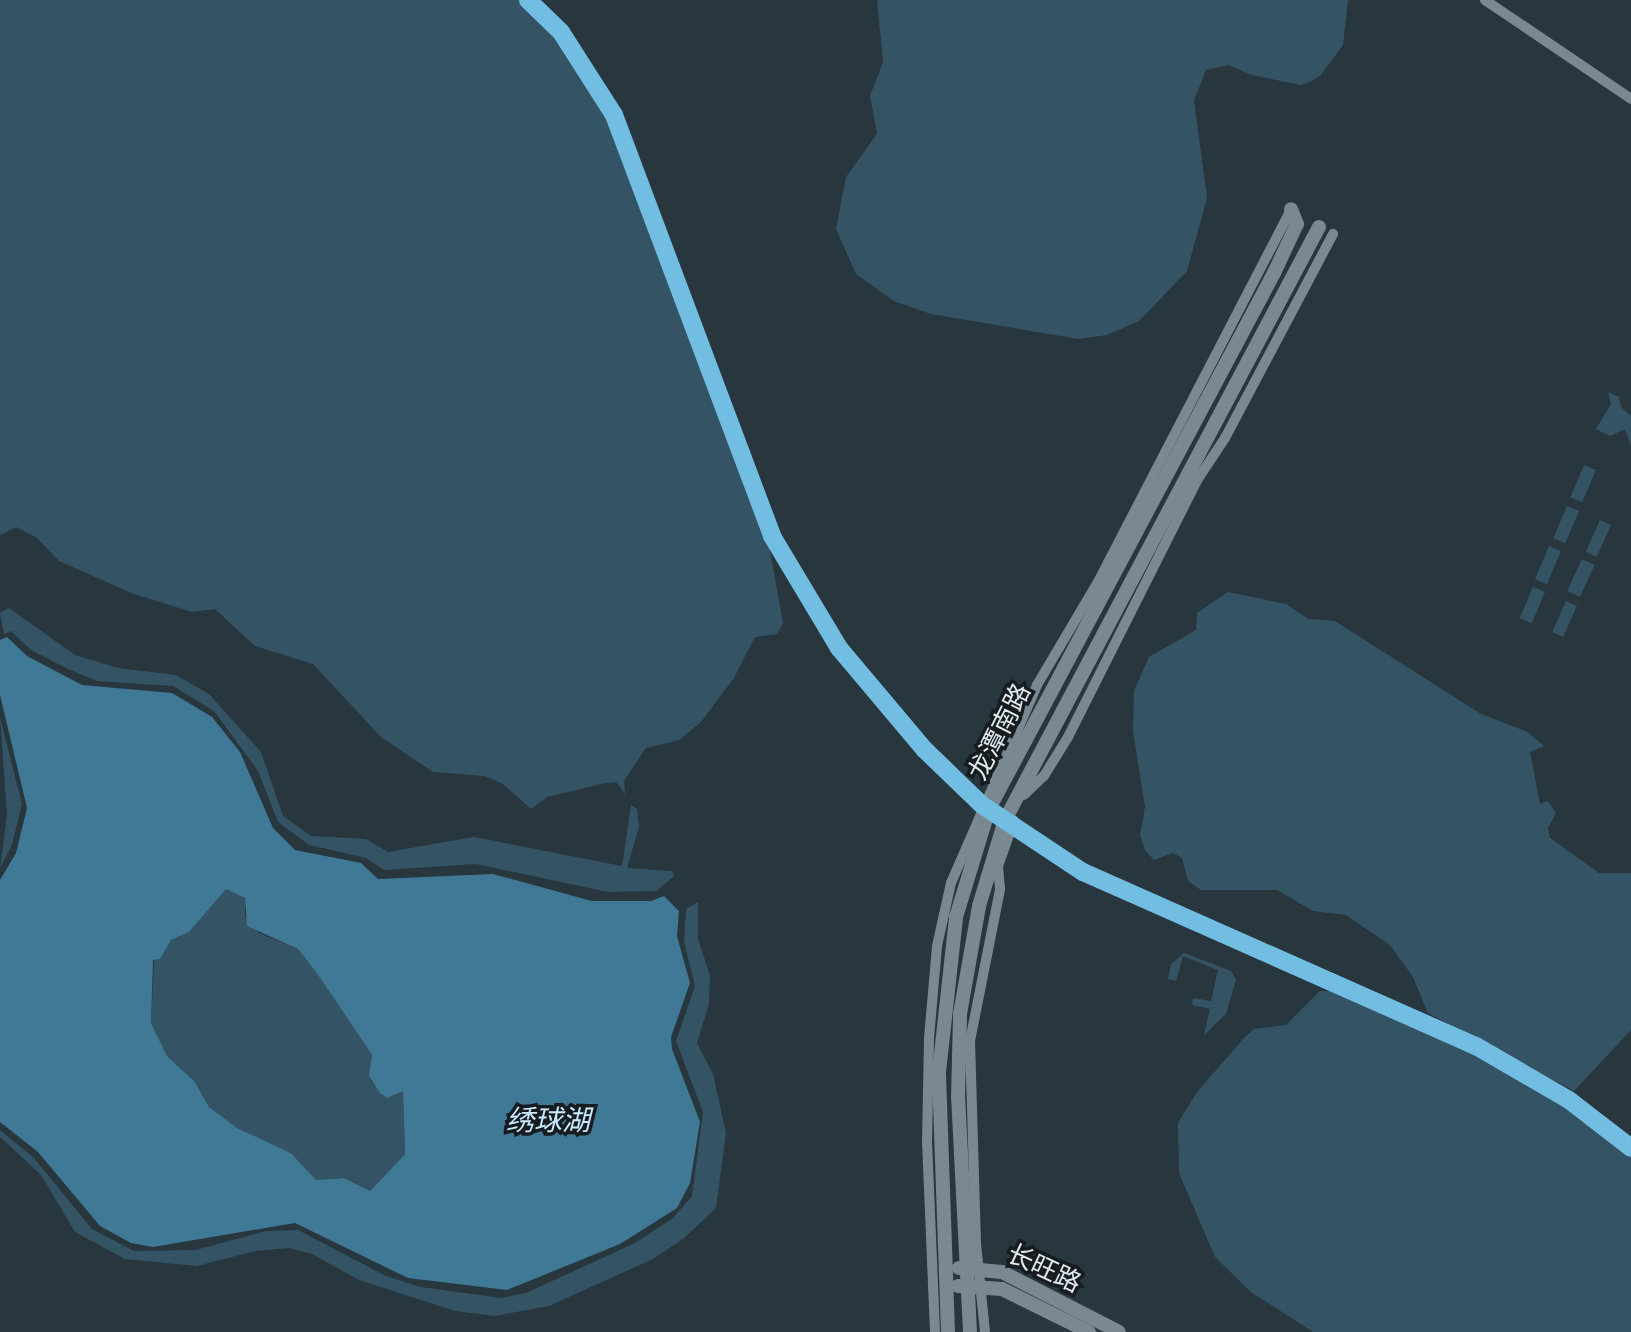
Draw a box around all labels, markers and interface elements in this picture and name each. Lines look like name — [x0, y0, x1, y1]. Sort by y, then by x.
street label: 龙潭南路 — [962, 679, 1038, 785]
water label: 绣球湖 — [506, 1104, 590, 1138]
street label: 长旺路 — [1002, 1238, 1086, 1300]

